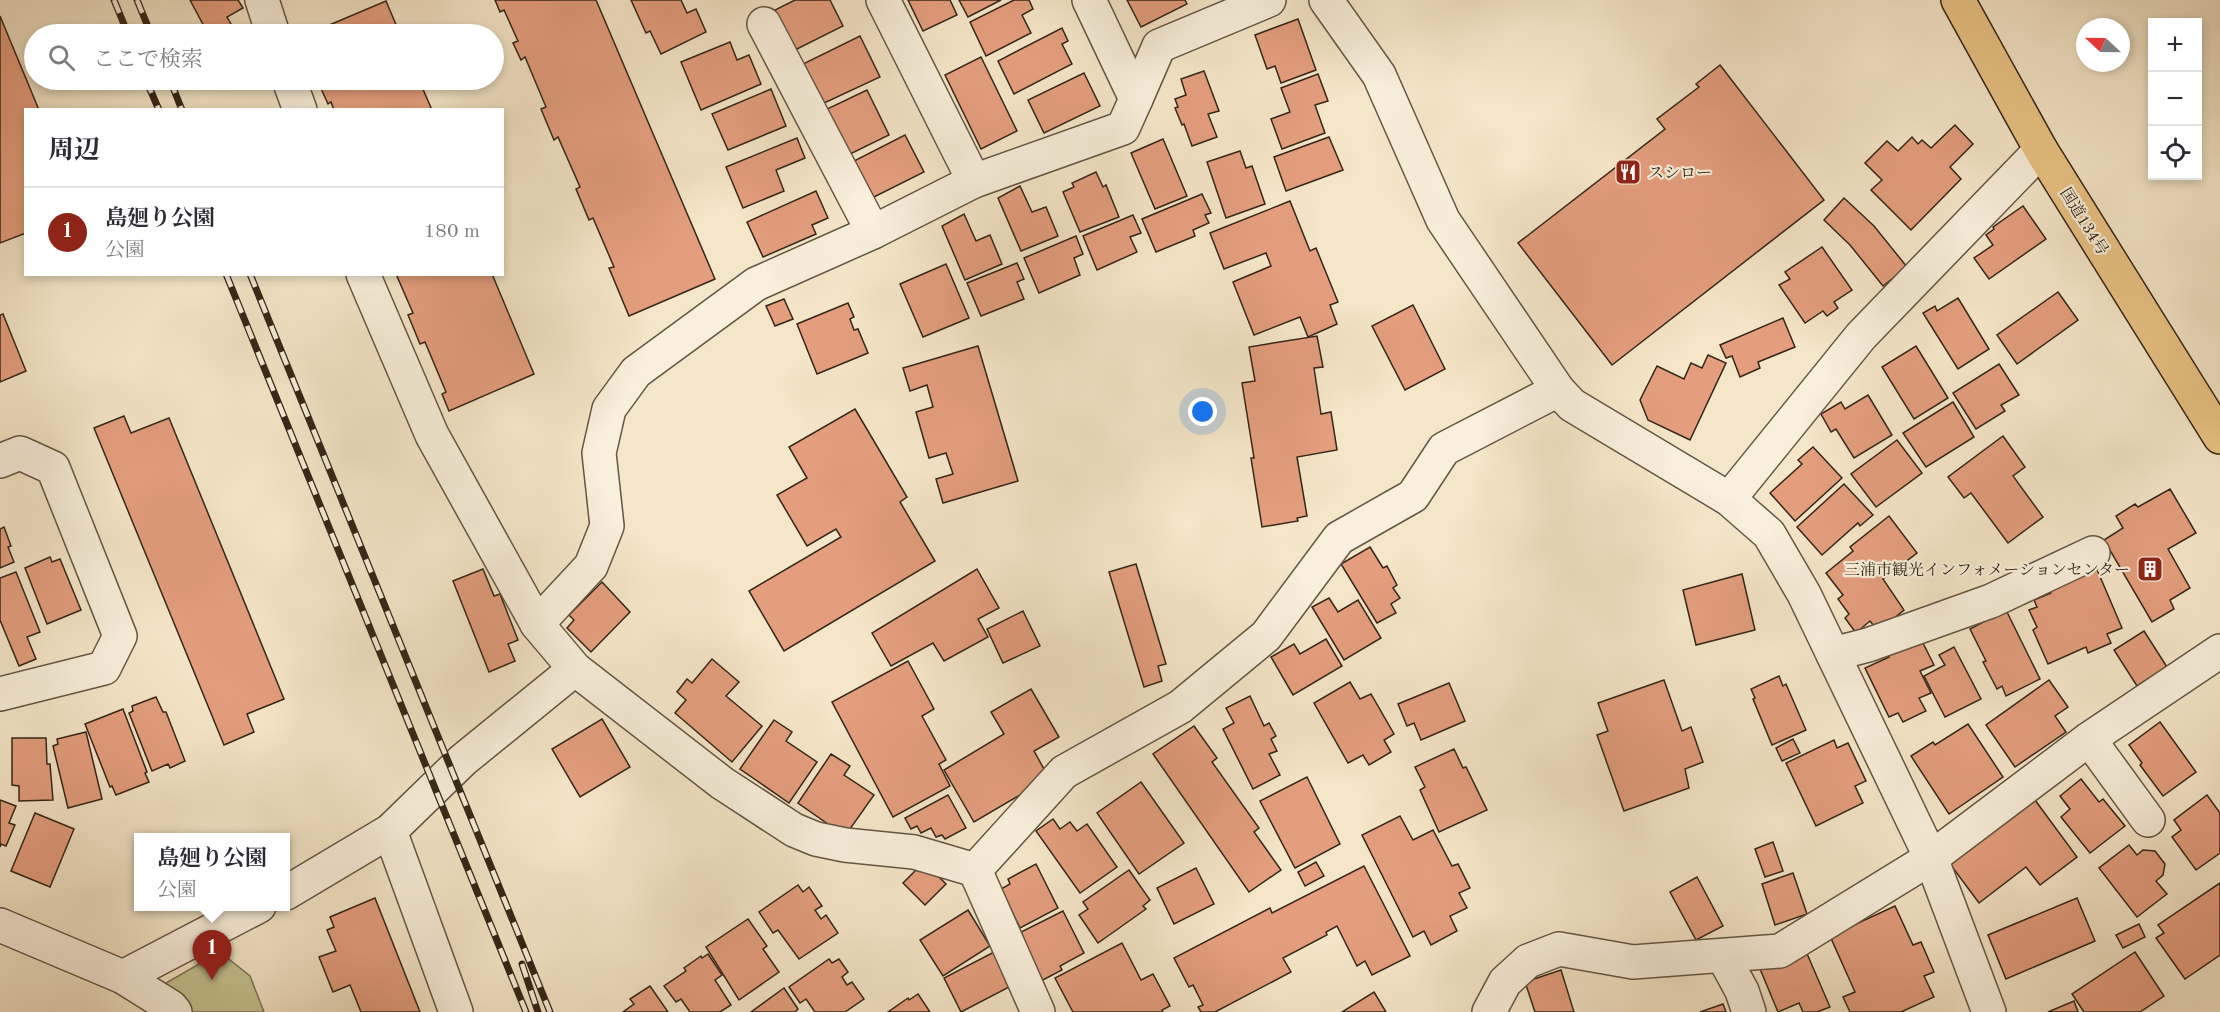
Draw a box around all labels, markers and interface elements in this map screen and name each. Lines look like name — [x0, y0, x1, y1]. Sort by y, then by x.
north arrow — [2076, 18, 2130, 72]
map controls — [2148, 18, 2202, 180]
button: + — [2148, 18, 2202, 72]
search box — [24, 24, 504, 90]
icon: search — [45, 41, 78, 74]
text: ここで検索 — [93, 49, 203, 71]
button: − — [2148, 72, 2202, 126]
button: locate — [2148, 126, 2202, 180]
text: 周辺 — [48, 138, 100, 164]
restaurant icon: スシロー — [1613, 157, 1643, 187]
place label: スシロー — [1648, 166, 1712, 182]
street label: 国道134号 — [2056, 185, 2112, 258]
text: 島廻り公園 — [105, 208, 215, 230]
text: 1 — [62, 222, 73, 242]
text: 180 m — [424, 222, 480, 242]
text: 公園 — [105, 241, 145, 261]
your location — [1188, 397, 1217, 426]
building icon: 三浦市観光インフォメーションセンター — [2135, 554, 2165, 584]
place label: 三浦市観光インフォメーションセンター — [1844, 561, 2130, 579]
popup — [134, 833, 290, 911]
text: 島廻り公園 — [157, 848, 267, 870]
text: 公園 — [157, 881, 197, 901]
pin: 1 — [192, 930, 232, 980]

